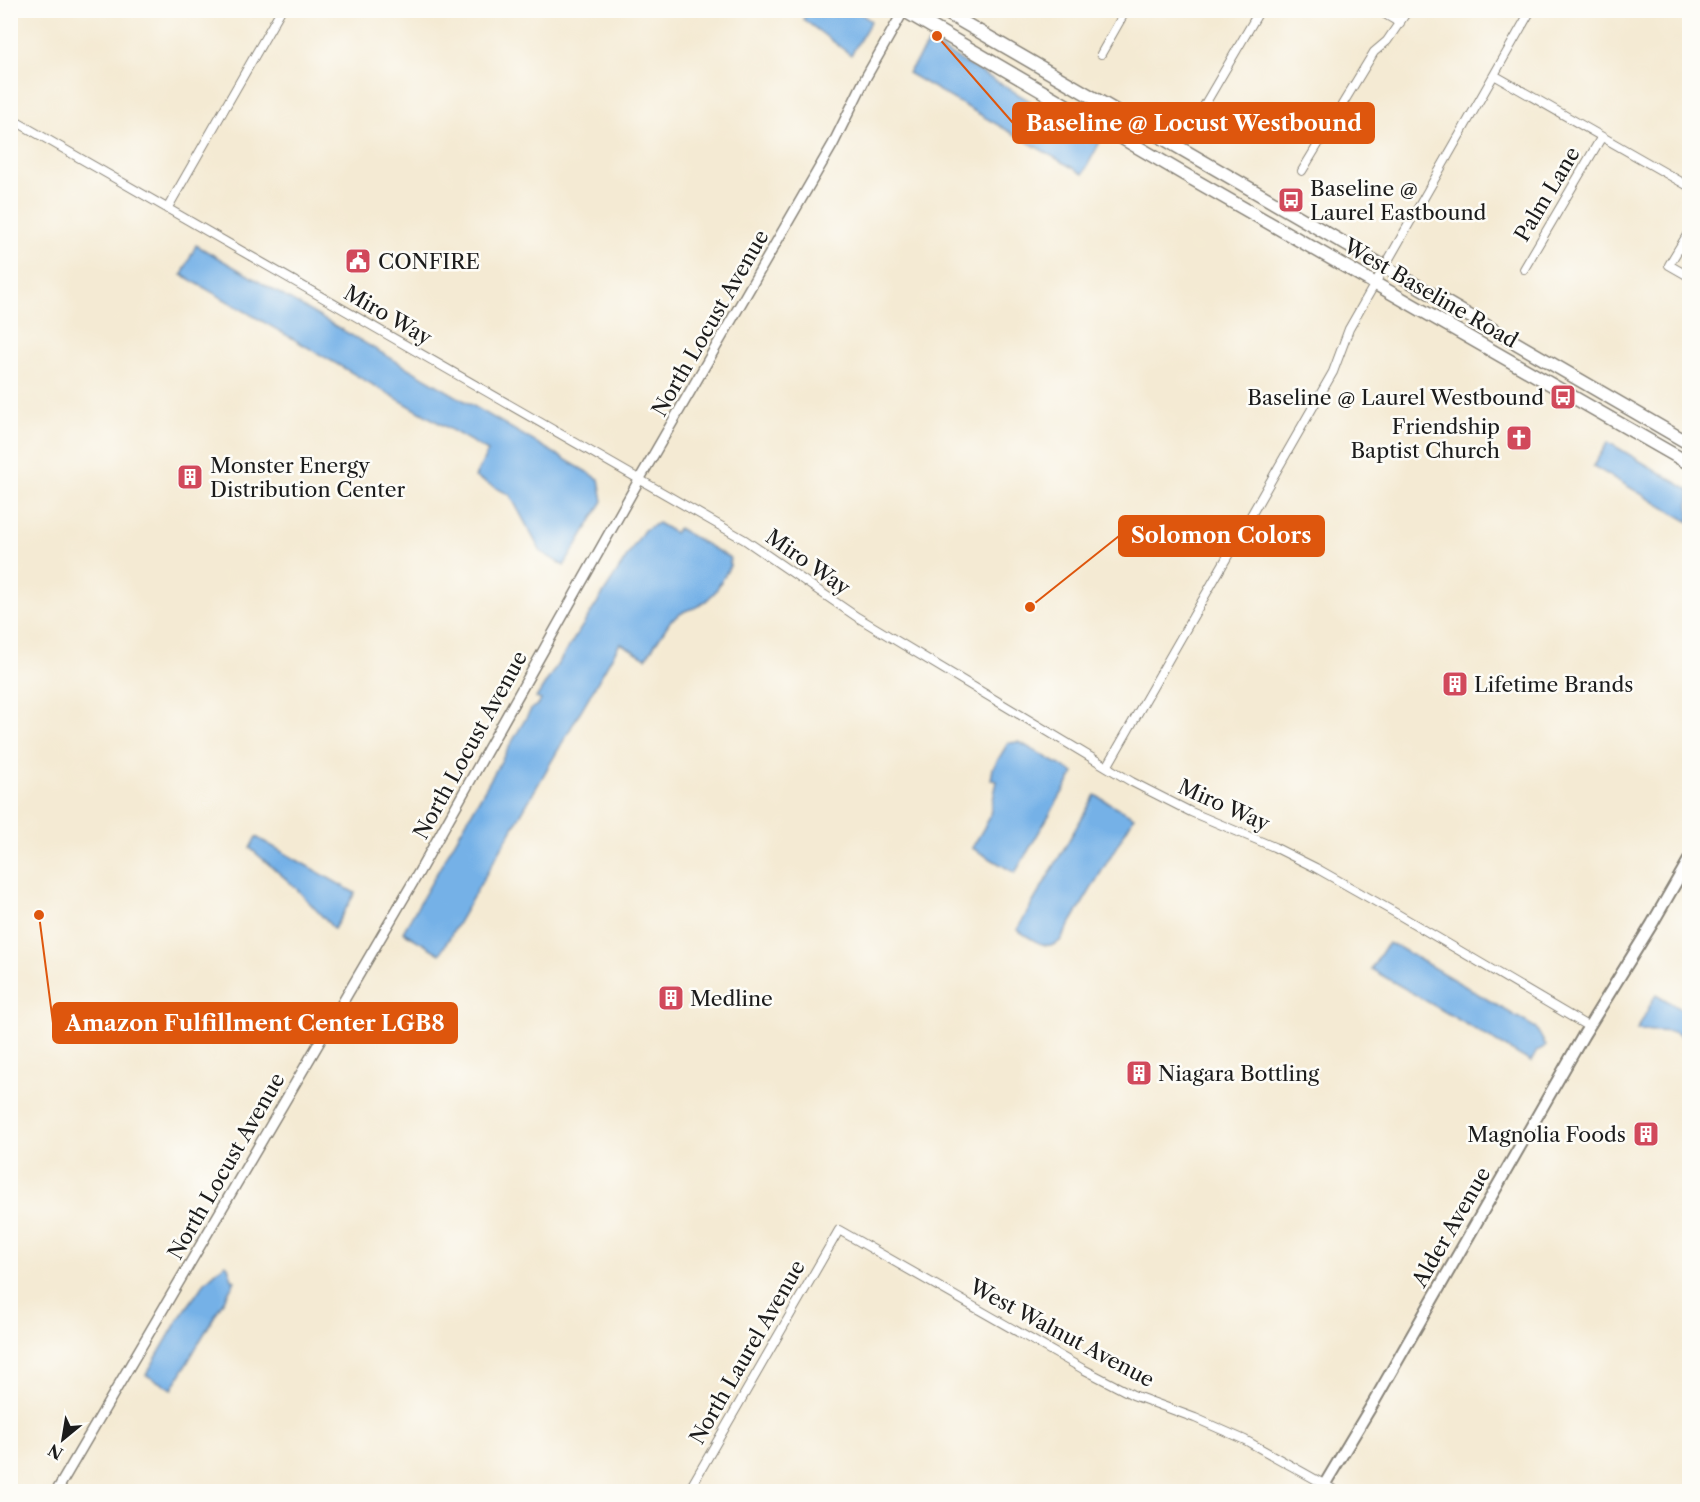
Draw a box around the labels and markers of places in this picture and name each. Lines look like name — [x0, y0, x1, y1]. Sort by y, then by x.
callout: Baseline @ Locust Westbound — [1013, 103, 1374, 143]
place label: Baseline @ Laurel Eastbound — [1310, 176, 1487, 225]
bus stop icon: Baseline @ Laurel Eastbound — [1276, 185, 1306, 215]
public building icon: CONFIRE — [343, 246, 373, 276]
place label: CONFIRE — [378, 249, 480, 274]
bus stop icon: Baseline @ Laurel Westbound — [1548, 382, 1578, 412]
place label: Baseline @ Laurel Westbound — [1247, 385, 1544, 410]
place label: Friendship Baptist Church — [1350, 414, 1500, 463]
church icon: Friendship Baptist Church — [1504, 423, 1534, 453]
place label: Monster Energy Distribution Center — [210, 453, 405, 502]
building icon: Monster Energy Distribution Center — [175, 462, 205, 492]
callout: Solomon Colors — [1119, 516, 1324, 556]
building icon: Lifetime Brands — [1440, 669, 1470, 699]
place label: Lifetime Brands — [1474, 672, 1633, 697]
building icon: Medline — [656, 983, 686, 1013]
place label: Medline — [690, 986, 773, 1011]
callout: Amazon Fulfillment Center LGB8 — [53, 1003, 457, 1043]
building icon: Niagara Bottling — [1124, 1058, 1154, 1088]
place label: Niagara Bottling — [1158, 1061, 1320, 1086]
building icon: Magnolia Foods — [1631, 1119, 1661, 1149]
place label: Magnolia Foods — [1467, 1122, 1626, 1147]

